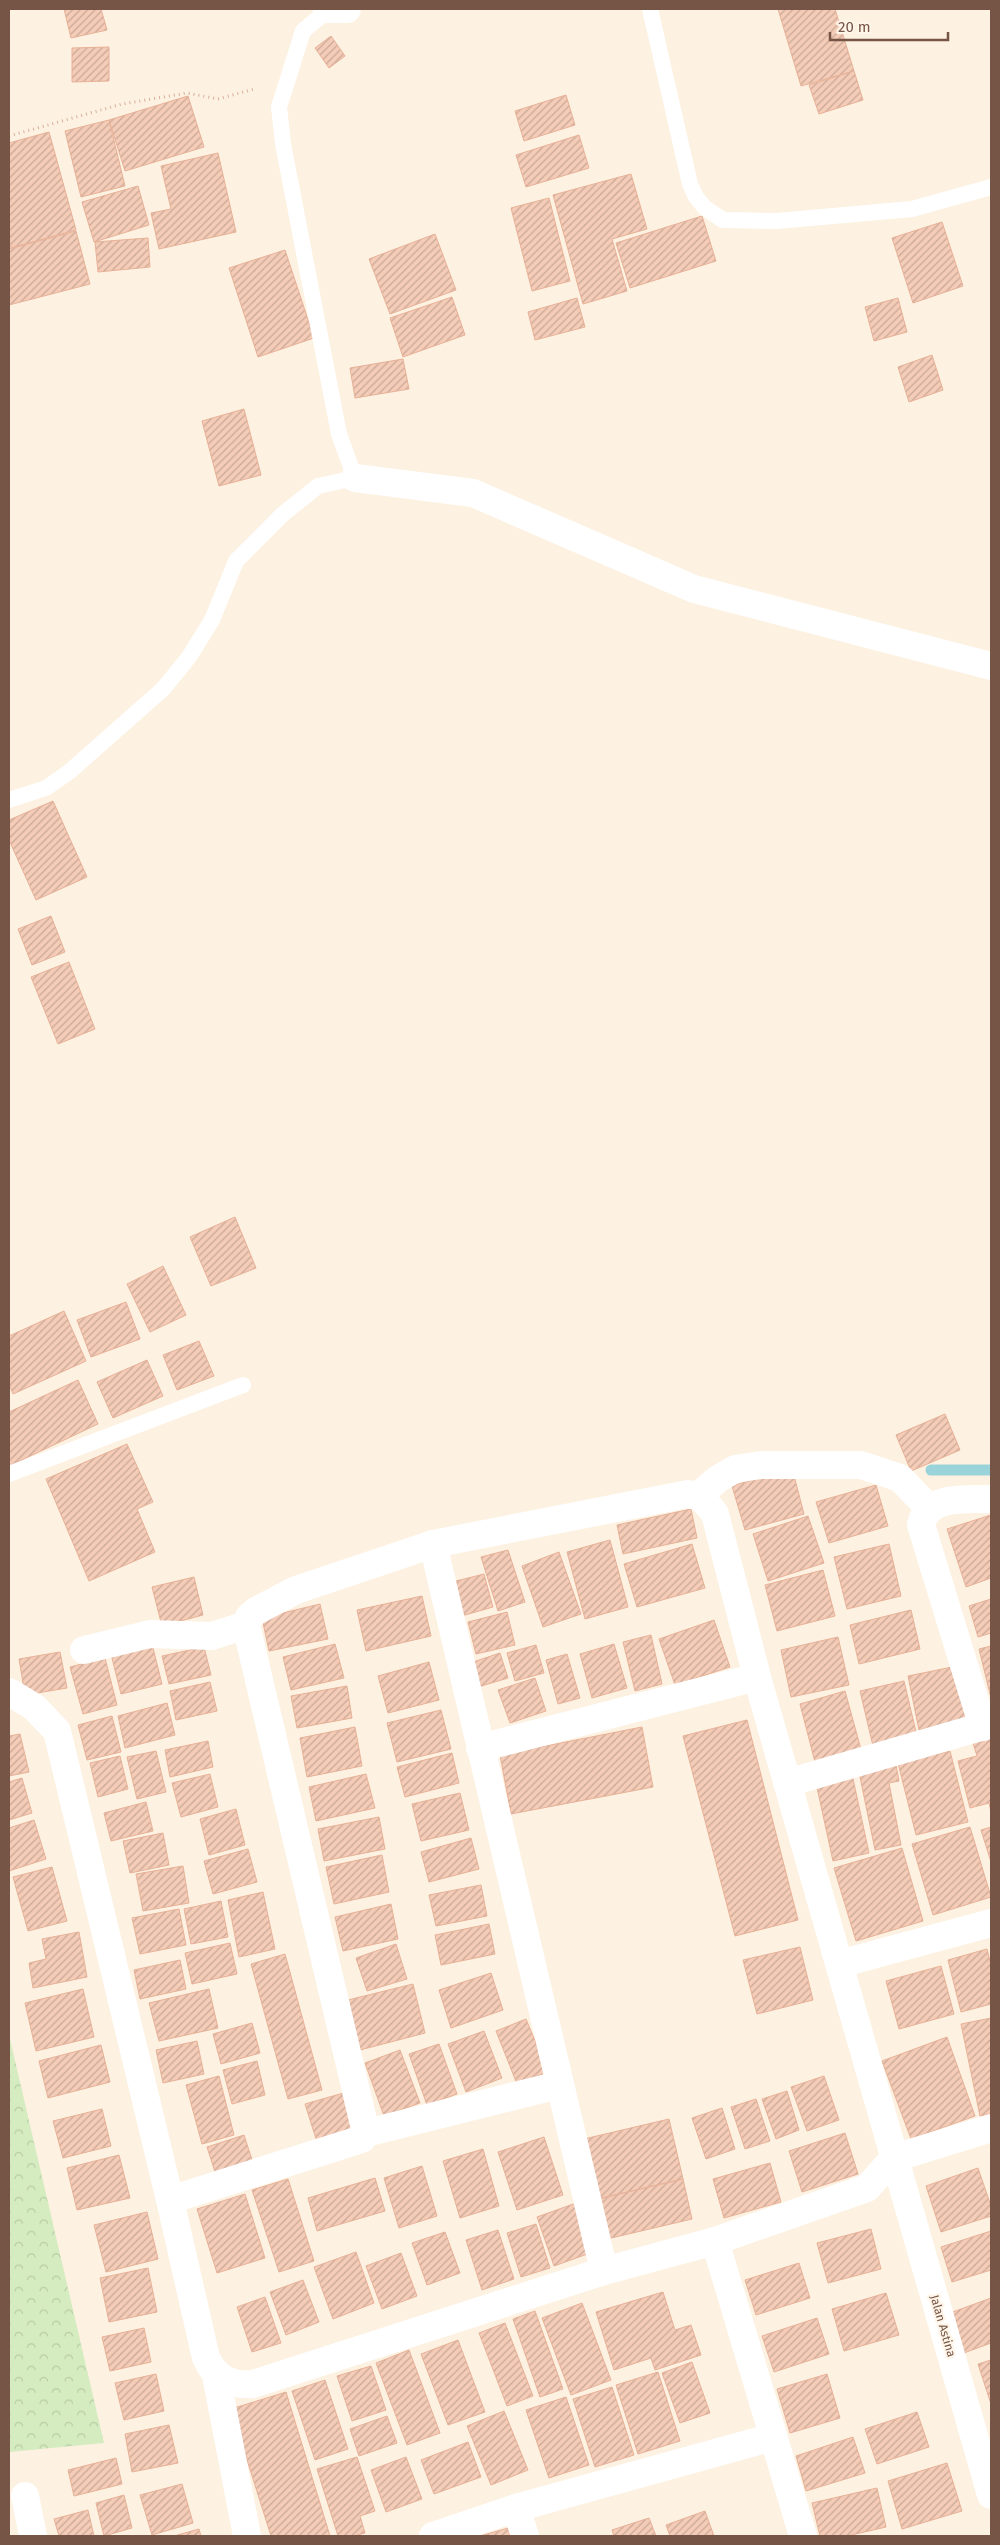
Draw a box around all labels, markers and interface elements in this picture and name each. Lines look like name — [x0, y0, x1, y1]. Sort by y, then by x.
scale bar — [830, 10, 948, 42]
text: 20 m — [838, 18, 871, 36]
street label: Jalan Astina — [927, 2293, 959, 2359]

